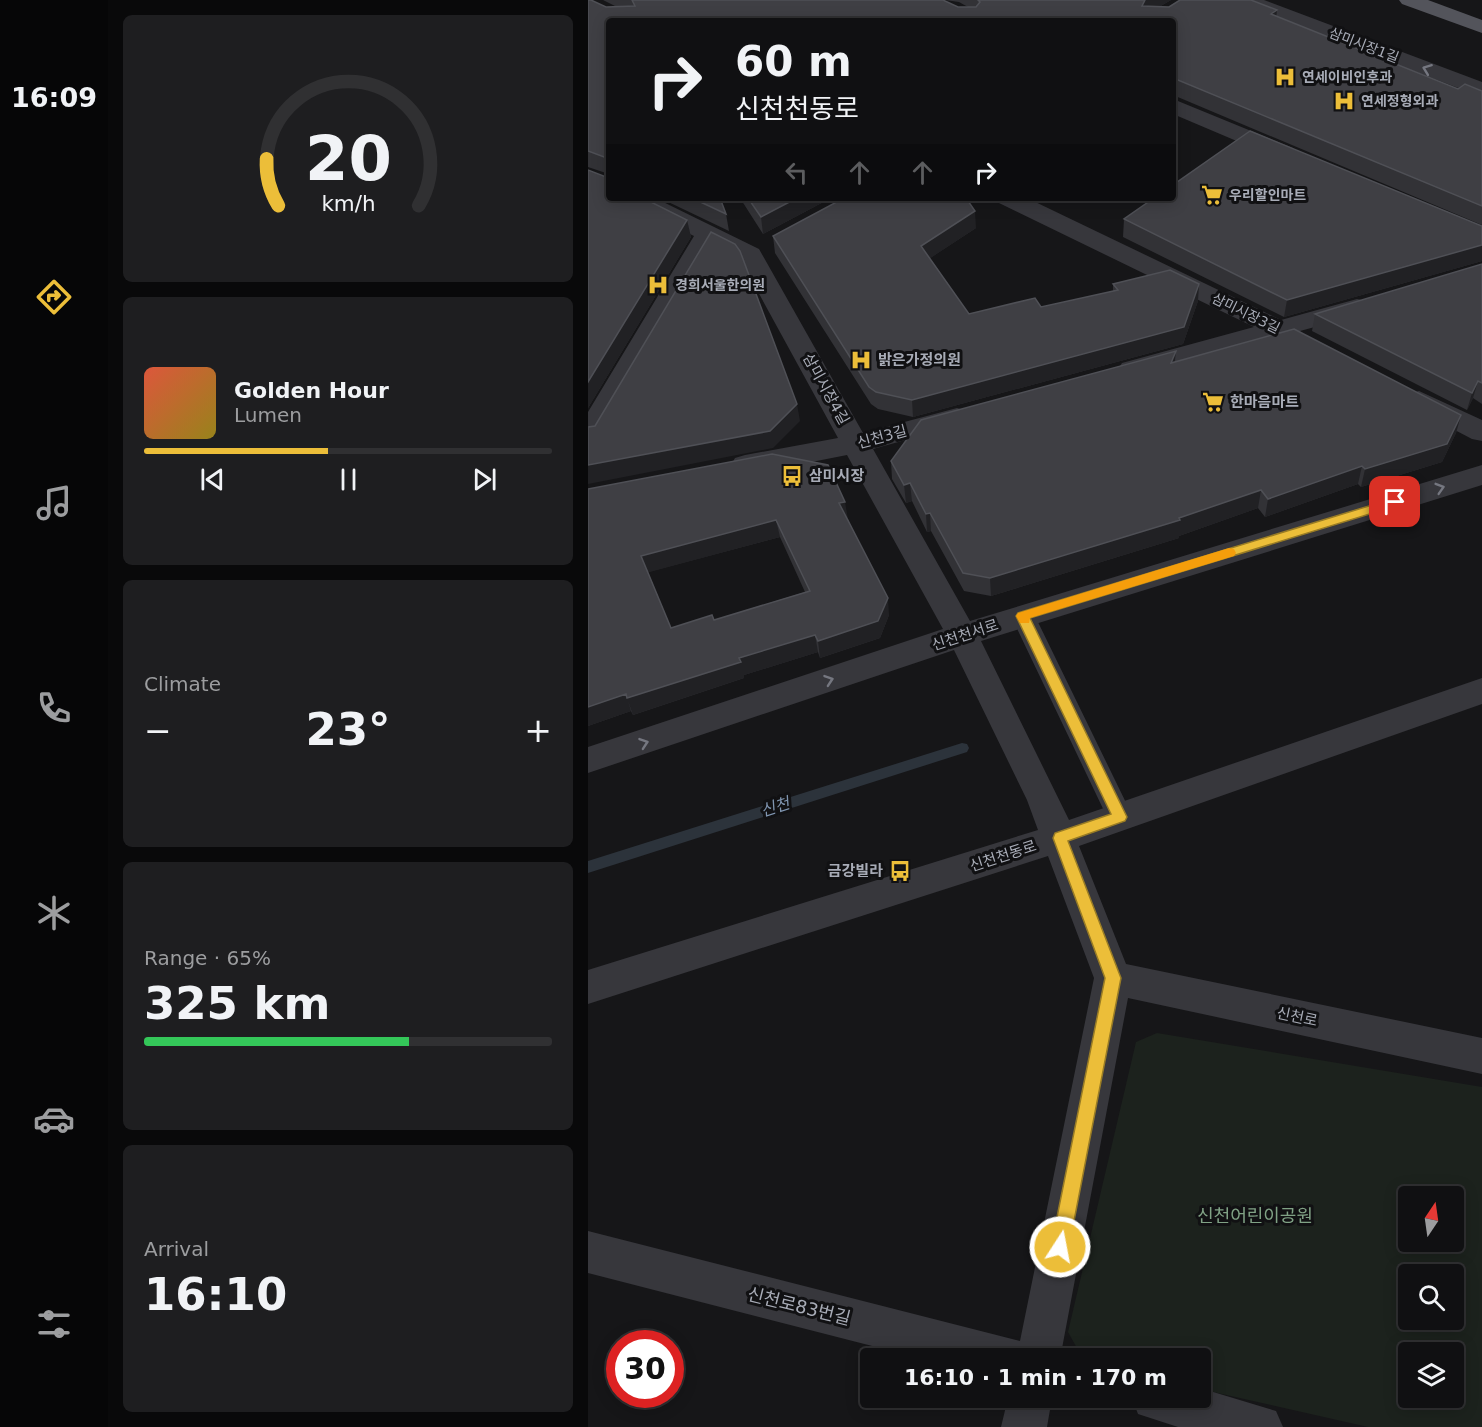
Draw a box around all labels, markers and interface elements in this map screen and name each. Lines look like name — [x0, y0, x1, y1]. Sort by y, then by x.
street label: 삼미시장1길 — [1327, 24, 1401, 66]
text: 60 m — [735, 37, 852, 86]
icon: right — [636, 42, 714, 120]
one-way arrow — [1422, 64, 1433, 76]
hospital icon: 연세이비인후과 — [1273, 65, 1297, 89]
place label: 연세이비인후과 — [1302, 69, 1392, 85]
text: 16:09 — [11, 82, 97, 113]
hospital icon: 연세정형외과 — [1332, 89, 1356, 113]
text: 신천천동로 — [735, 93, 859, 124]
place label: 연세정형외과 — [1361, 93, 1438, 109]
text: 20 — [305, 122, 391, 195]
icon: left — [780, 156, 813, 189]
icon: ahead — [843, 156, 876, 189]
icon: ahead — [906, 156, 939, 189]
icon: right — [969, 156, 1002, 189]
supermarket icon: 우리할인마트 — [1200, 183, 1224, 207]
place label: 우리할인마트 — [1229, 187, 1306, 203]
text: km/h — [321, 191, 375, 216]
hospital icon: 경희서울한의원 — [646, 273, 670, 297]
icon: directions — [33, 276, 75, 318]
place label: 경희서울한의원 — [675, 277, 765, 293]
street label: 삼미시장3길 — [1210, 290, 1282, 336]
hospital icon: 밝은가정의원 — [849, 348, 873, 372]
street label: 삼미시장4길 — [799, 350, 853, 428]
place label: 밝은가정의원 — [878, 351, 961, 369]
text: Golden Hour — [234, 378, 389, 403]
supermarket icon: 한마음마트 — [1201, 390, 1225, 414]
place label: 한마음마트 — [1230, 393, 1299, 411]
text: Lumen — [234, 403, 302, 427]
street label: 신천3길 — [855, 422, 909, 452]
icon: previous — [196, 463, 229, 496]
icon: pause — [332, 463, 365, 496]
icon: next — [468, 463, 501, 496]
bus stop icon: 삼미시장 — [780, 464, 804, 488]
place label: 삼미시장 — [809, 467, 864, 485]
pin — [1369, 476, 1420, 527]
icon: music — [33, 482, 75, 524]
one-way arrow — [1434, 483, 1445, 495]
icon: arrive — [1378, 485, 1411, 518]
street label: 신천천서로 — [929, 616, 1001, 654]
text: Climate — [144, 672, 221, 696]
one-way arrow — [823, 675, 834, 688]
icon: phone — [33, 687, 75, 729]
text: 23° — [305, 703, 391, 756]
text: − — [144, 711, 172, 750]
text: + — [524, 711, 552, 750]
one-way arrow — [638, 738, 649, 750]
water label: 신천 — [758, 793, 794, 821]
street label: 신천천동로 — [967, 837, 1039, 875]
bus stop icon: 금강빌라 — [888, 859, 912, 883]
place label: 금강빌라 — [828, 862, 883, 880]
icon: climate — [33, 892, 75, 934]
text: Range · 65% — [144, 946, 271, 970]
text: 325 km — [144, 977, 330, 1030]
street label: 신천로 — [1275, 1004, 1319, 1030]
icon: car — [33, 1098, 75, 1140]
north arrow — [1398, 1186, 1464, 1252]
map controls — [1398, 1186, 1464, 1408]
park label: 신천어린이공원 — [1197, 1205, 1313, 1226]
position arrow — [1028, 1215, 1092, 1279]
text: Arrival — [144, 1237, 209, 1261]
button: search — [1398, 1264, 1464, 1330]
text: 16:10 — [144, 1268, 287, 1321]
street label: 신천로83번길 — [745, 1283, 853, 1329]
icon: filters — [33, 1303, 75, 1345]
speed limit sign: 30 — [606, 1330, 684, 1408]
button: layers — [1398, 1342, 1464, 1408]
text: 16:10 · 1 min · 170 m — [904, 1365, 1167, 1390]

